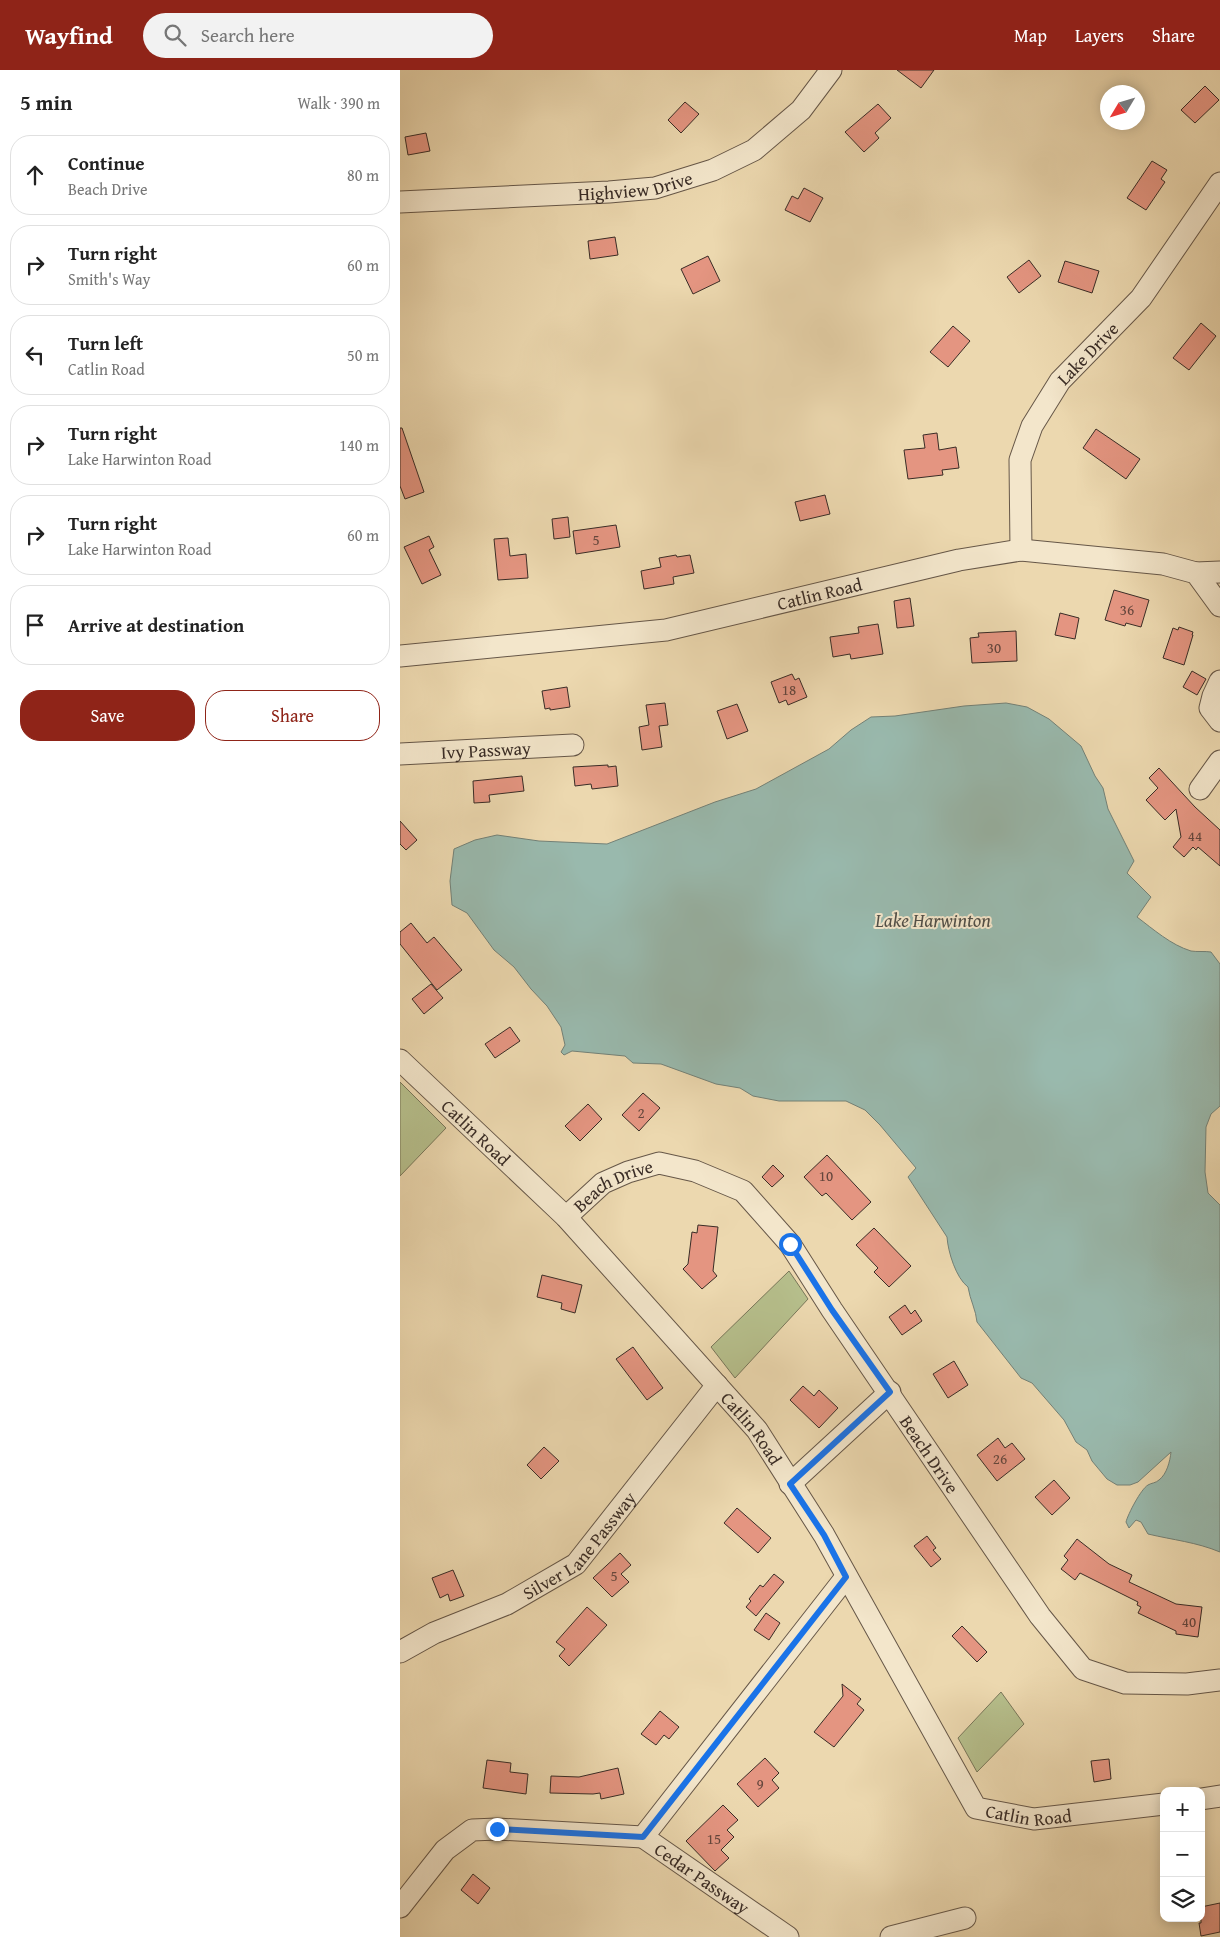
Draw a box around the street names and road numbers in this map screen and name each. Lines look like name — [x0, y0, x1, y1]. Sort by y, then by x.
street label: Highview Drive — [577, 164, 696, 207]
street label: Lake Drive — [1050, 315, 1124, 391]
street label: Catlin Road — [774, 570, 865, 617]
street label: Ivy Passway — [440, 734, 532, 765]
street label: Catlin Road — [436, 1093, 517, 1172]
street label: Beach Drive — [567, 1152, 656, 1218]
street label: Catlin Road — [715, 1385, 789, 1470]
street label: Beach Drive — [894, 1410, 966, 1499]
street label: Silver Lane Passway — [517, 1485, 642, 1606]
street label: Catlin Road — [983, 1797, 1073, 1832]
street label: Cedar Passway — [649, 1835, 755, 1920]

